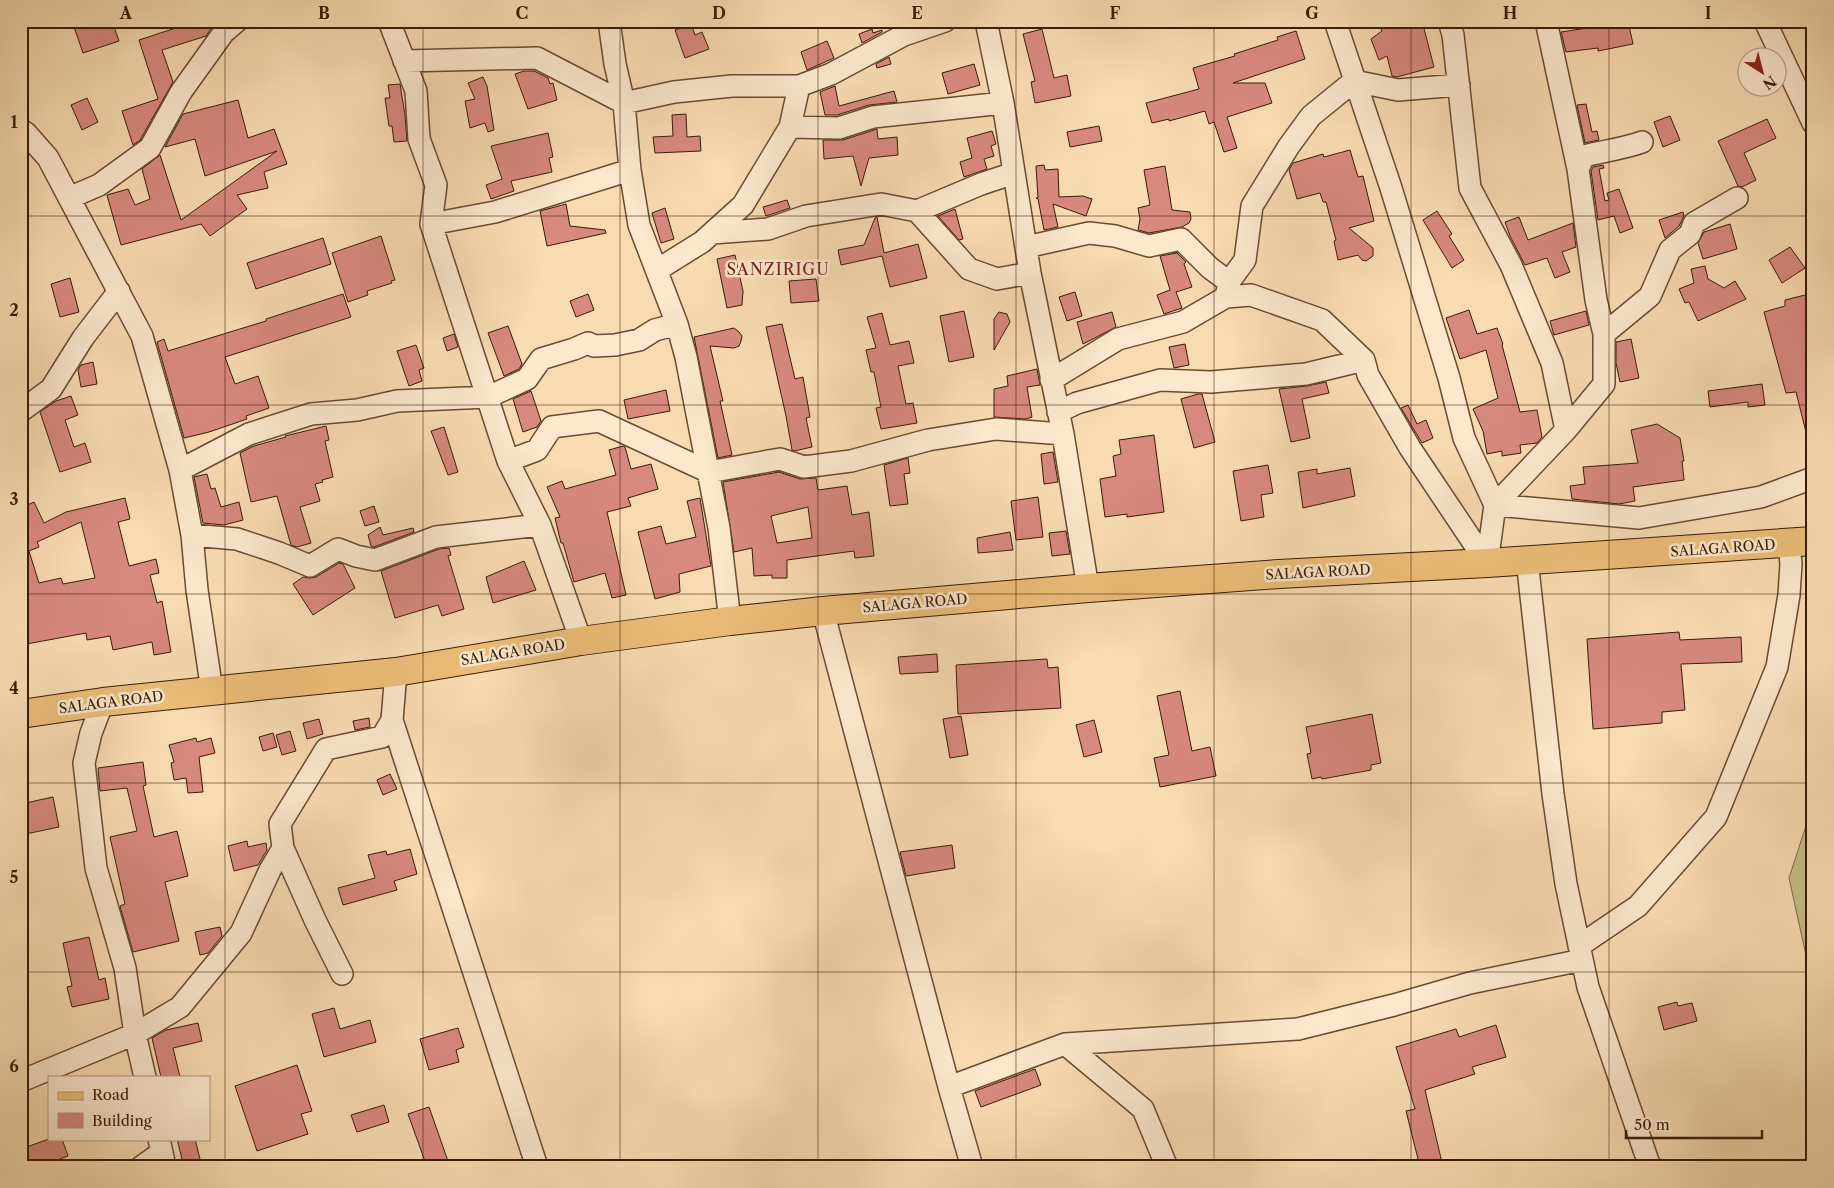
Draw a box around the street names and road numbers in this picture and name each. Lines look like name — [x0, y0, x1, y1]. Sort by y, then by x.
street label: SALAGA ROAD — [1670, 535, 1776, 561]
street label: SALAGA ROAD — [1265, 560, 1371, 584]
street label: SALAGA ROAD — [862, 589, 968, 617]
street label: SALAGA ROAD — [460, 635, 566, 669]
street label: SALAGA ROAD — [58, 687, 164, 717]

